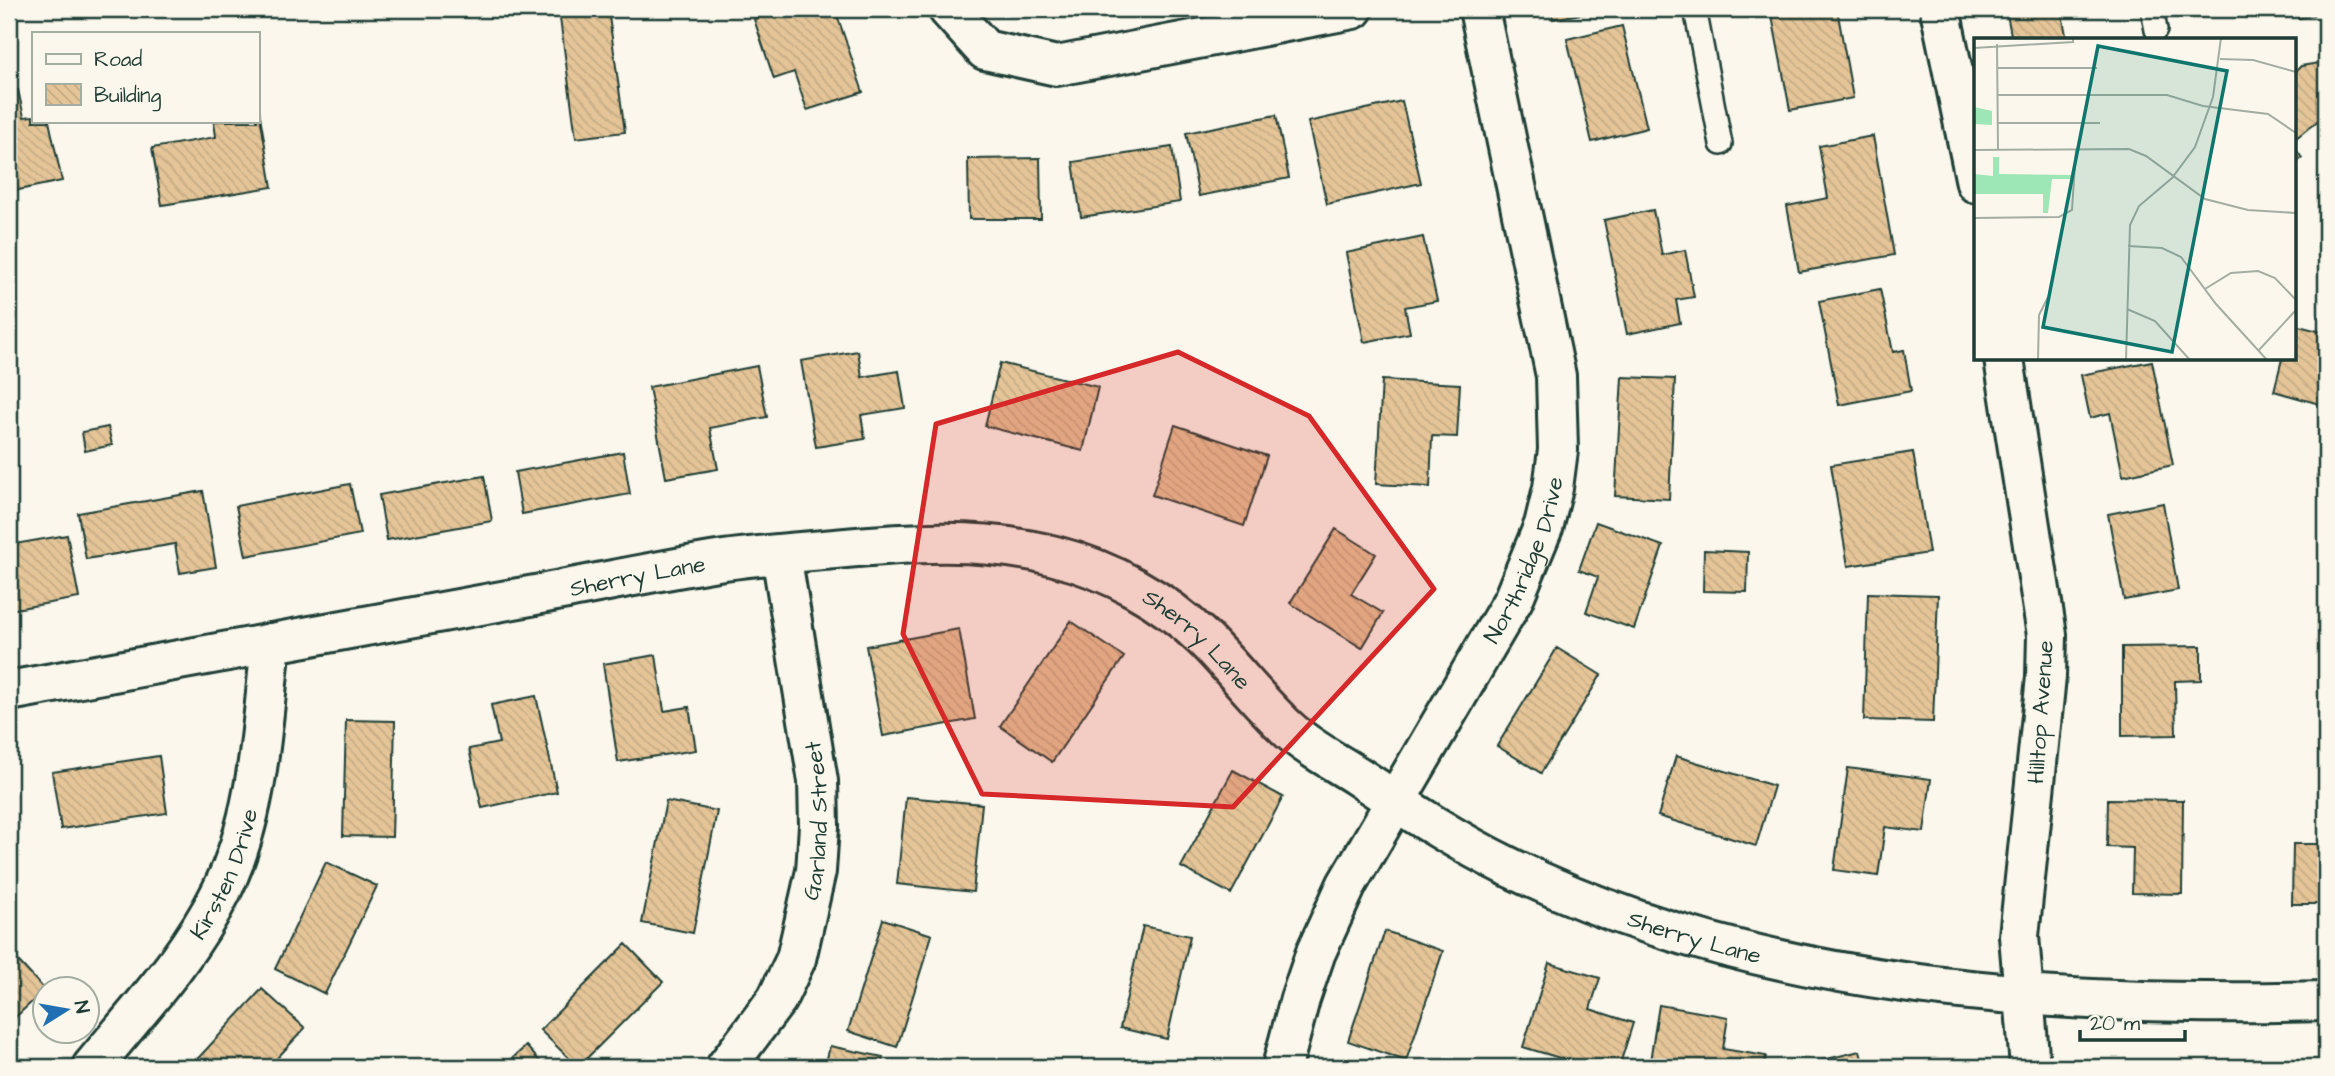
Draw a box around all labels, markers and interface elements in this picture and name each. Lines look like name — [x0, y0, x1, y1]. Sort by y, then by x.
legend — [32, 32, 259, 122]
inset map — [1974, 38, 2296, 360]
text: Road — [94, 45, 142, 74]
text: Building — [94, 81, 162, 112]
street label: Northridge Drive — [1476, 475, 1571, 650]
street label: Sherry Lane — [567, 548, 708, 605]
street label: Sherry Lane — [1136, 581, 1258, 697]
street label: Hilltop Avenue — [2020, 639, 2062, 785]
street label: Garland Street — [795, 738, 836, 903]
street label: Kirsten Drive — [183, 806, 266, 946]
street label: Sherry Lane — [1623, 903, 1764, 972]
north arrow — [32, 974, 102, 1044]
text: N — [67, 999, 96, 1016]
scale bar — [2080, 999, 2184, 1043]
text: 20 m — [2090, 1009, 2141, 1038]

